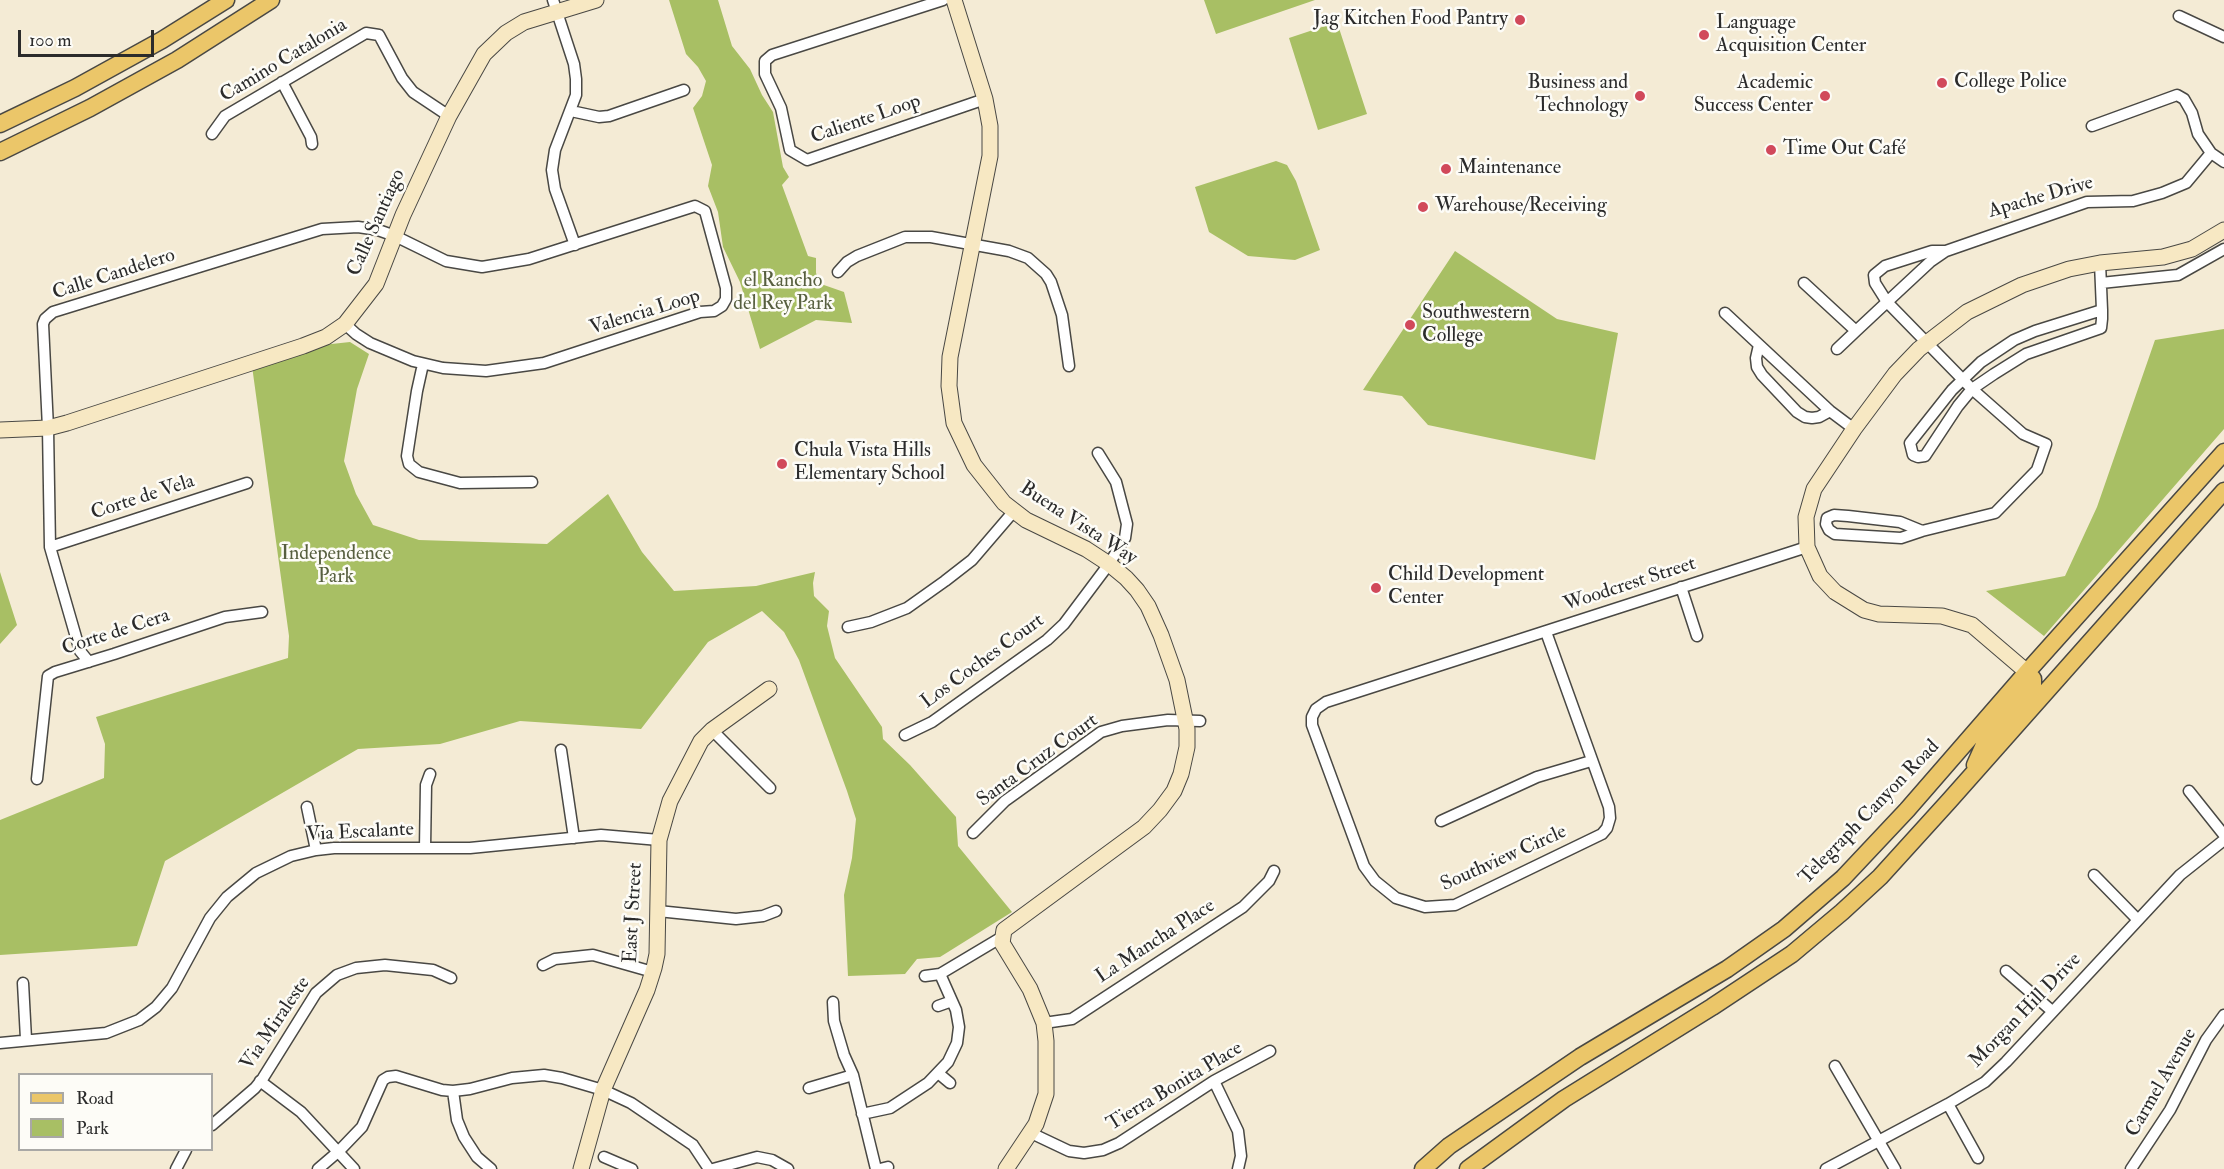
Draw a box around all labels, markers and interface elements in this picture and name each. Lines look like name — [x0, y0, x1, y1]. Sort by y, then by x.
place label: Jag Kitchen Food Pantry — [1313, 8, 1508, 32]
place label: Language Acquisition Center — [1716, 12, 1866, 59]
marker: Jag Kitchen Food Pantry — [1513, 13, 1527, 27]
street label: Camino Catalonia — [216, 14, 352, 108]
scale bar — [21, 18, 158, 56]
marker: Language Acquisition Center — [1697, 28, 1711, 42]
text: 100 m — [29, 29, 72, 52]
place label: College Police — [1954, 71, 2067, 95]
place label: Business and Technology — [1527, 72, 1628, 119]
place label: Academic Success Center — [1694, 72, 1813, 119]
marker: College Police — [1935, 76, 1949, 90]
marker: Business and Technology — [1633, 89, 1647, 103]
marker: Academic Success Center — [1818, 89, 1832, 103]
street label: Caliente Loop — [808, 90, 924, 150]
place label: Time Out Café — [1783, 138, 1906, 162]
marker: Time Out Café — [1764, 143, 1778, 157]
place label: Maintenance — [1458, 157, 1561, 181]
marker: Maintenance — [1439, 162, 1453, 176]
street label: Calle Santiago — [343, 166, 411, 280]
street label: Apache Drive — [1986, 172, 2096, 224]
place label: Warehouse/Receiving — [1435, 195, 1607, 219]
marker: Warehouse/Receiving — [1416, 200, 1430, 214]
street label: Calle Candelero — [50, 244, 178, 306]
park label: el Rancho del Rey Park — [733, 270, 833, 317]
street label: Valencia Loop — [587, 285, 703, 341]
place label: Southwestern College — [1422, 302, 1530, 349]
marker: Southwestern College — [1403, 318, 1417, 332]
place label: Chula Vista Hills Elementary School — [794, 440, 945, 487]
marker: Chula Vista Hills Elementary School — [775, 457, 789, 471]
street label: Corte de Vela — [88, 470, 198, 526]
street label: Buena Vista Way — [1015, 477, 1141, 571]
park label: Independence Park — [281, 543, 391, 590]
street label: Woodcrest Street — [1561, 552, 1699, 618]
place label: Child Development Center — [1388, 564, 1544, 611]
marker: Child Development Center — [1369, 581, 1383, 595]
street label: Corte de Cera — [59, 604, 173, 662]
street label: Los Coches Court — [917, 609, 1049, 715]
street label: Santa Cruz Court — [973, 709, 1103, 813]
street label: Telegraph Canyon Road — [1795, 736, 1945, 890]
street label: Via Escalante — [306, 818, 414, 848]
street label: Southview Circle — [1437, 821, 1571, 897]
street label: East J Street — [619, 862, 649, 964]
street label: La Mancha Place — [1092, 895, 1220, 989]
street label: Morgan Hill Drive — [1965, 949, 2087, 1073]
street label: Via Miraleste — [236, 973, 316, 1075]
street label: Carmel Avenue — [2121, 1024, 2203, 1142]
street label: Tierra Bonita Place — [1103, 1037, 1247, 1137]
legend — [18, 1073, 213, 1151]
text: Road — [76, 1087, 114, 1110]
text: Park — [76, 1117, 109, 1140]

